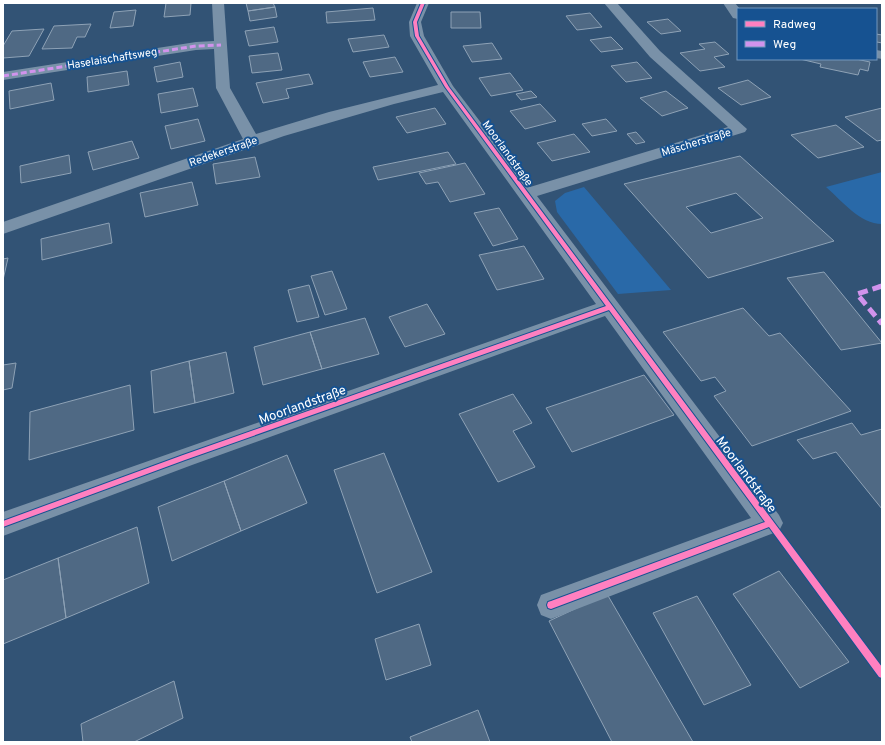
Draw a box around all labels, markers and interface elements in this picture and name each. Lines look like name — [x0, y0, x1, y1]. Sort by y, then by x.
legend — [737, 8, 877, 60]
text: Radweg — [773, 17, 816, 33]
text: Weg — [773, 37, 796, 53]
street label: Haselaischaftsweg — [66, 45, 158, 73]
street label: Moorlandstraße — [479, 118, 536, 189]
street label: Mäscherstraße — [660, 126, 733, 160]
street label: Redekerstraße — [187, 134, 260, 170]
street label: Moorlandstraße — [257, 383, 348, 429]
street label: Moorlandstraße — [711, 434, 779, 517]

